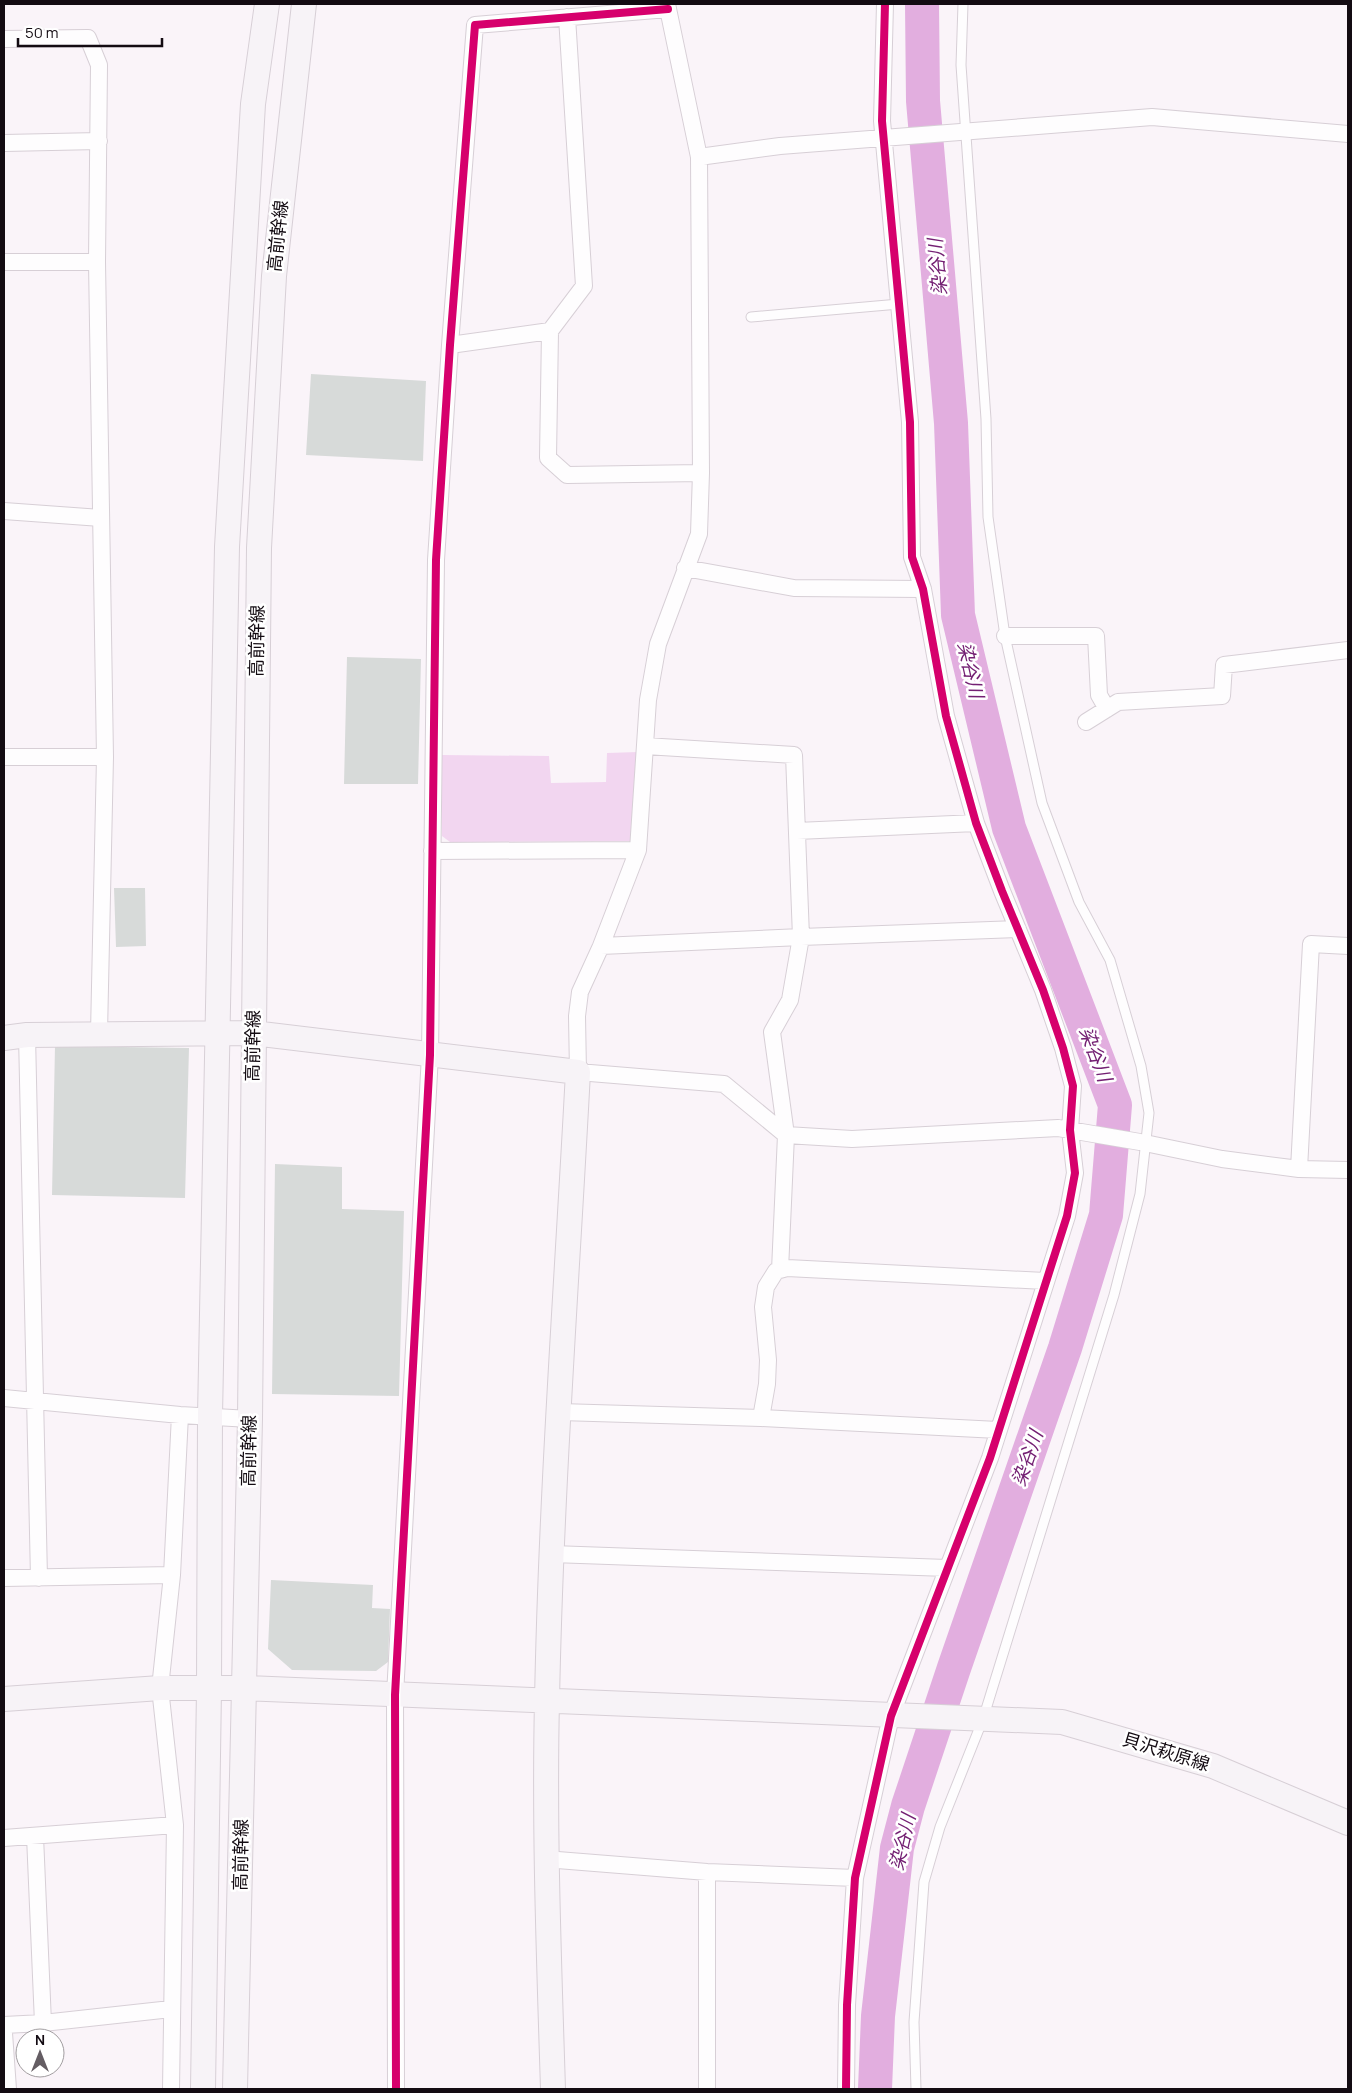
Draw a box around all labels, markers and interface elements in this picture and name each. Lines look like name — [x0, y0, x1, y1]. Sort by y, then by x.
scale bar — [18, 15, 161, 47]
text: 50 m — [25, 22, 59, 43]
street label: 高前幹線 — [261, 199, 293, 273]
water label: 染谷川 — [921, 235, 952, 297]
street label: 高前幹線 — [243, 605, 269, 677]
water label: 染谷川 — [952, 639, 991, 703]
street label: 高前幹線 — [239, 1010, 265, 1082]
water label: 染谷川 — [1074, 1023, 1119, 1087]
street label: 高前幹線 — [235, 1415, 261, 1487]
water label: 染谷川 — [1005, 1425, 1049, 1489]
street label: 貝沢萩原線 — [1120, 1726, 1213, 1776]
water label: 染谷川 — [883, 1809, 922, 1873]
street label: 高前幹線 — [227, 1819, 253, 1891]
north arrow — [15, 2028, 65, 2078]
text: N — [35, 2030, 45, 2049]

